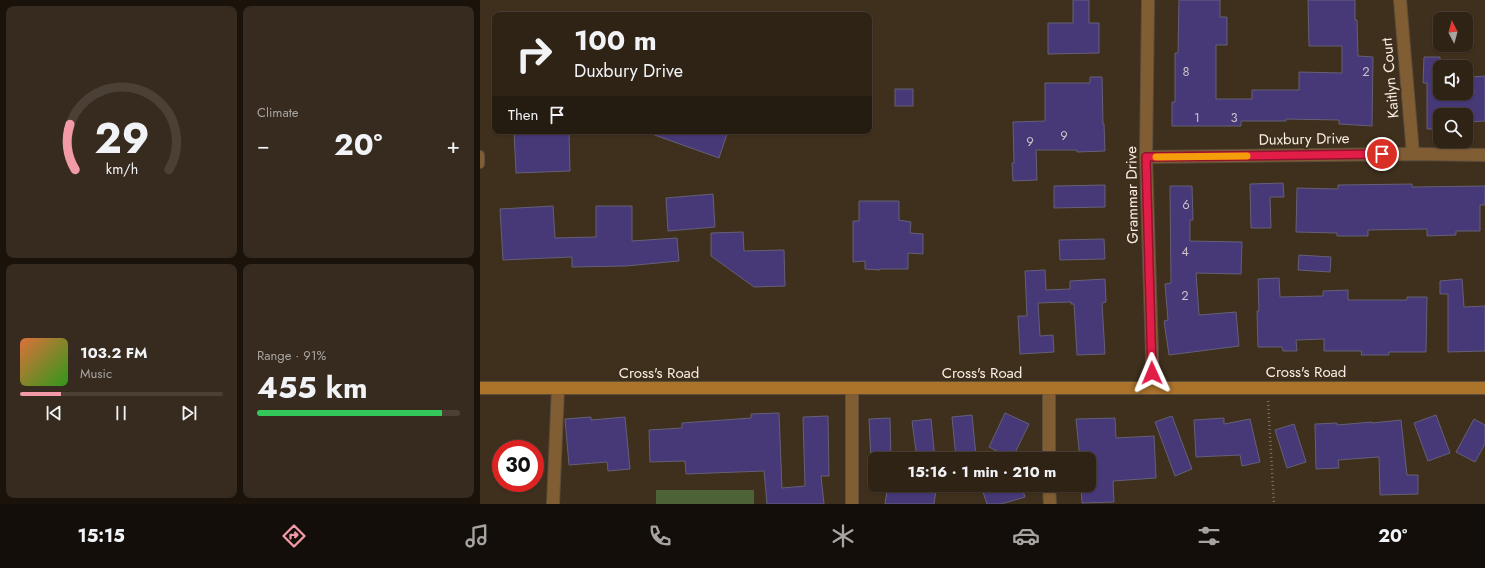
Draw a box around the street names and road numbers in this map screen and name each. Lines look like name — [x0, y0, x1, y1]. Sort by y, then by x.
street label: Kaitlyn Court — [1375, 36, 1404, 119]
street label: Duxbury Drive — [1258, 127, 1350, 151]
street label: Grammar Drive — [1120, 146, 1144, 244]
street label: Cross's Road — [1266, 361, 1346, 383]
street label: Cross's Road — [619, 362, 699, 384]
street label: Cross's Road — [942, 362, 1022, 384]

